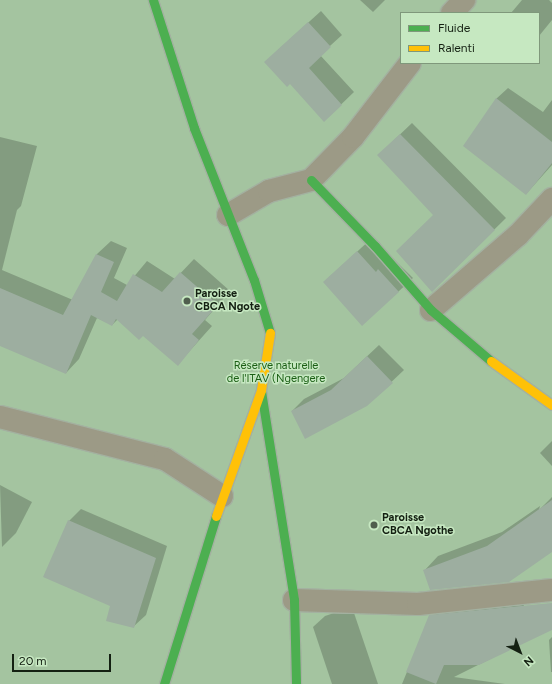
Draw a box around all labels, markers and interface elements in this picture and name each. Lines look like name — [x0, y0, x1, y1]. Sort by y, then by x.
legend — [400, 12, 540, 64]
text: Fluide — [438, 21, 470, 35]
text: Ralenti — [438, 41, 475, 55]
place label: Paroisse CBCA Ngote — [195, 288, 260, 314]
marker: Paroisse CBCA Ngote — [182, 296, 192, 306]
park label: Réserve naturelle de l'ITAV (Ngengere — [227, 360, 325, 386]
place label: Paroisse CBCA Ngothe — [382, 512, 453, 538]
marker: Paroisse CBCA Ngothe — [369, 520, 379, 530]
north arrow — [500, 632, 540, 672]
scale bar — [14, 646, 113, 672]
text: 20 m — [19, 654, 47, 668]
text: N — [521, 654, 536, 669]

